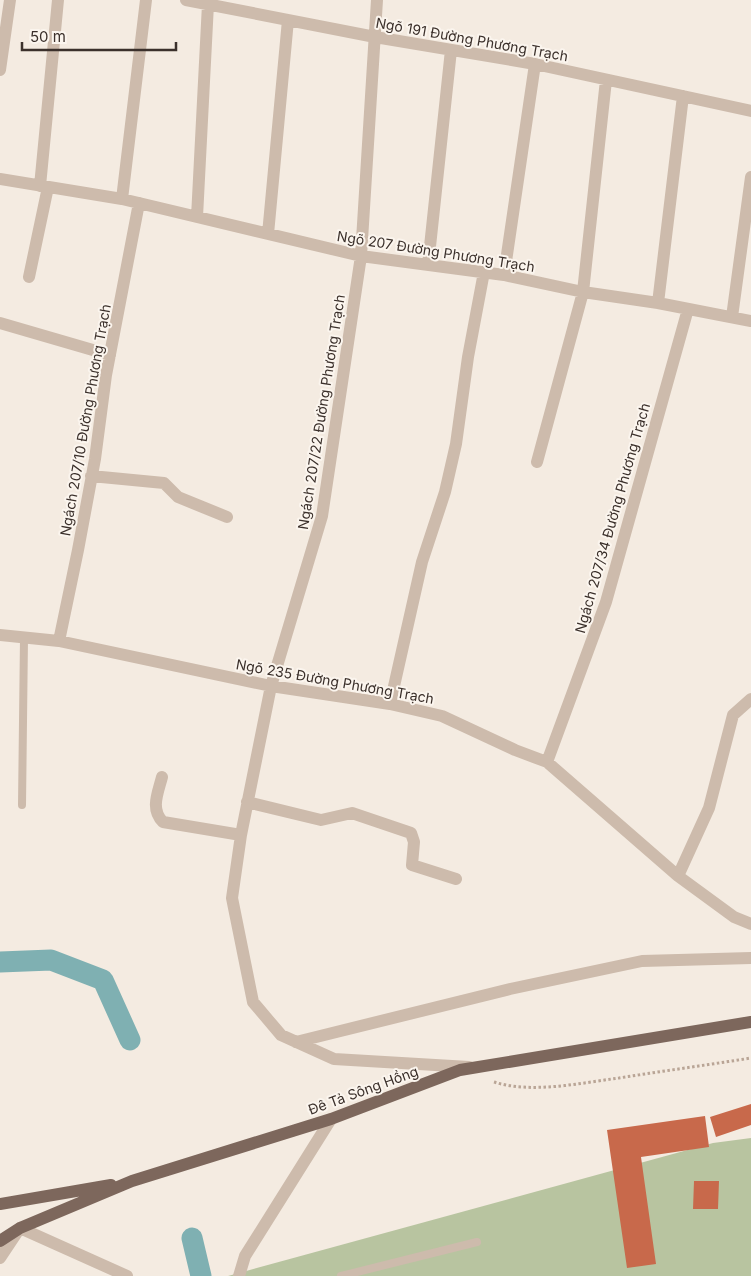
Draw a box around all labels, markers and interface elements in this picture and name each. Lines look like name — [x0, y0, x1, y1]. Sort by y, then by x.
street label: Ngõ 191 Đường Phương Trạch — [374, 14, 570, 64]
scale bar — [22, 20, 176, 52]
text: 50 m — [30, 27, 66, 46]
street label: Ngõ 207 Đường Phương Trạch — [336, 227, 536, 275]
street label: Ngách 207/22 Đường Phương Trạch — [294, 293, 348, 531]
street label: Ngách 207/10 Đường Phương Trạch — [56, 303, 114, 537]
street label: Ngách 207/34 Đường Phương Trạch — [571, 401, 653, 635]
street label: Ngõ 235 Đường Phương Trạch — [235, 655, 435, 707]
street label: Đê Tả Sông Hồng — [306, 1062, 420, 1118]

